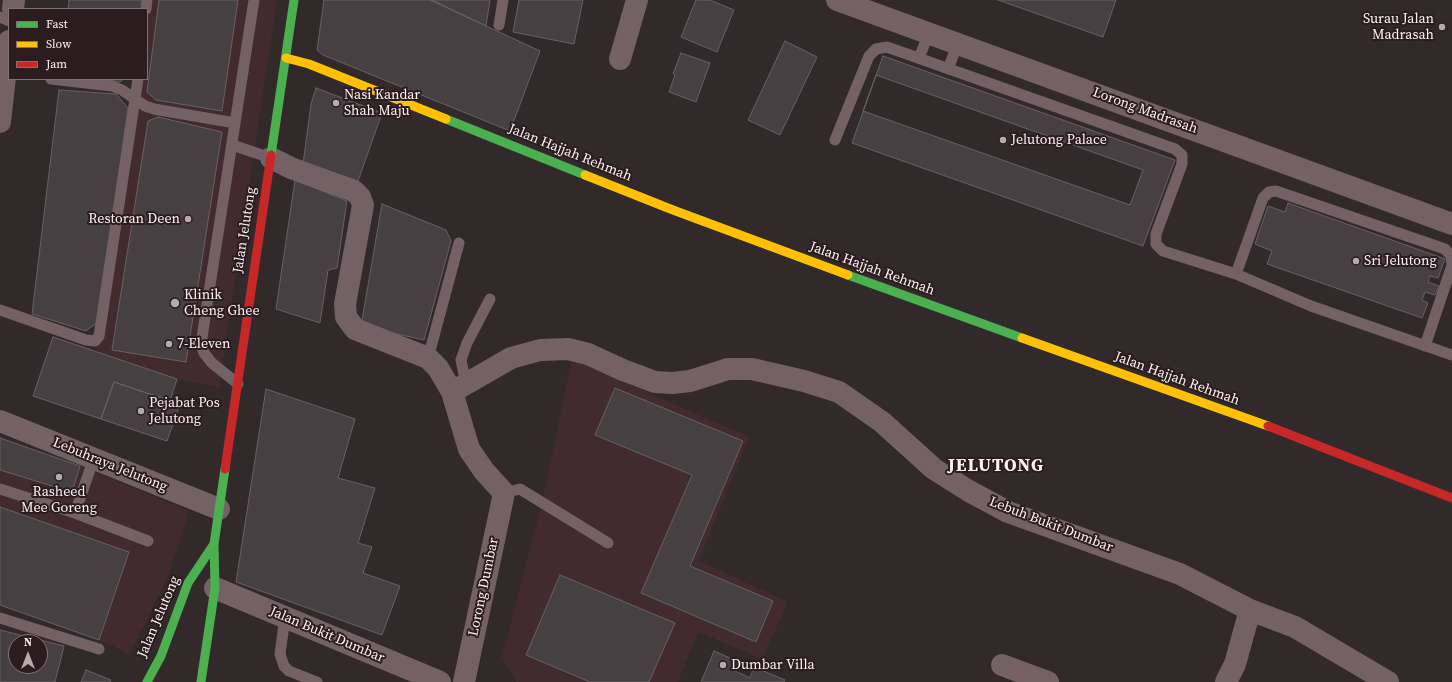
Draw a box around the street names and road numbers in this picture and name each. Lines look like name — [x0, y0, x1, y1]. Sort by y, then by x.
street label: Lorong Madrasah — [1090, 84, 1200, 138]
street label: Jalan Hajjah Rehmah — [506, 121, 634, 185]
street label: Jalan Jelutong — [230, 186, 260, 274]
street label: Jalan Hajjah Rehmah — [807, 239, 937, 299]
street label: Jalan Hajjah Rehmah — [1112, 349, 1242, 409]
street label: Lebuhraya Jelutong — [50, 434, 170, 496]
street label: Lebuh Bukit Dumbar — [987, 494, 1115, 556]
street label: Lorong Dumbar — [465, 536, 503, 638]
street label: Jalan Jelutong — [134, 574, 184, 660]
street label: Jalan Bukit Dumbar — [267, 603, 387, 667]

